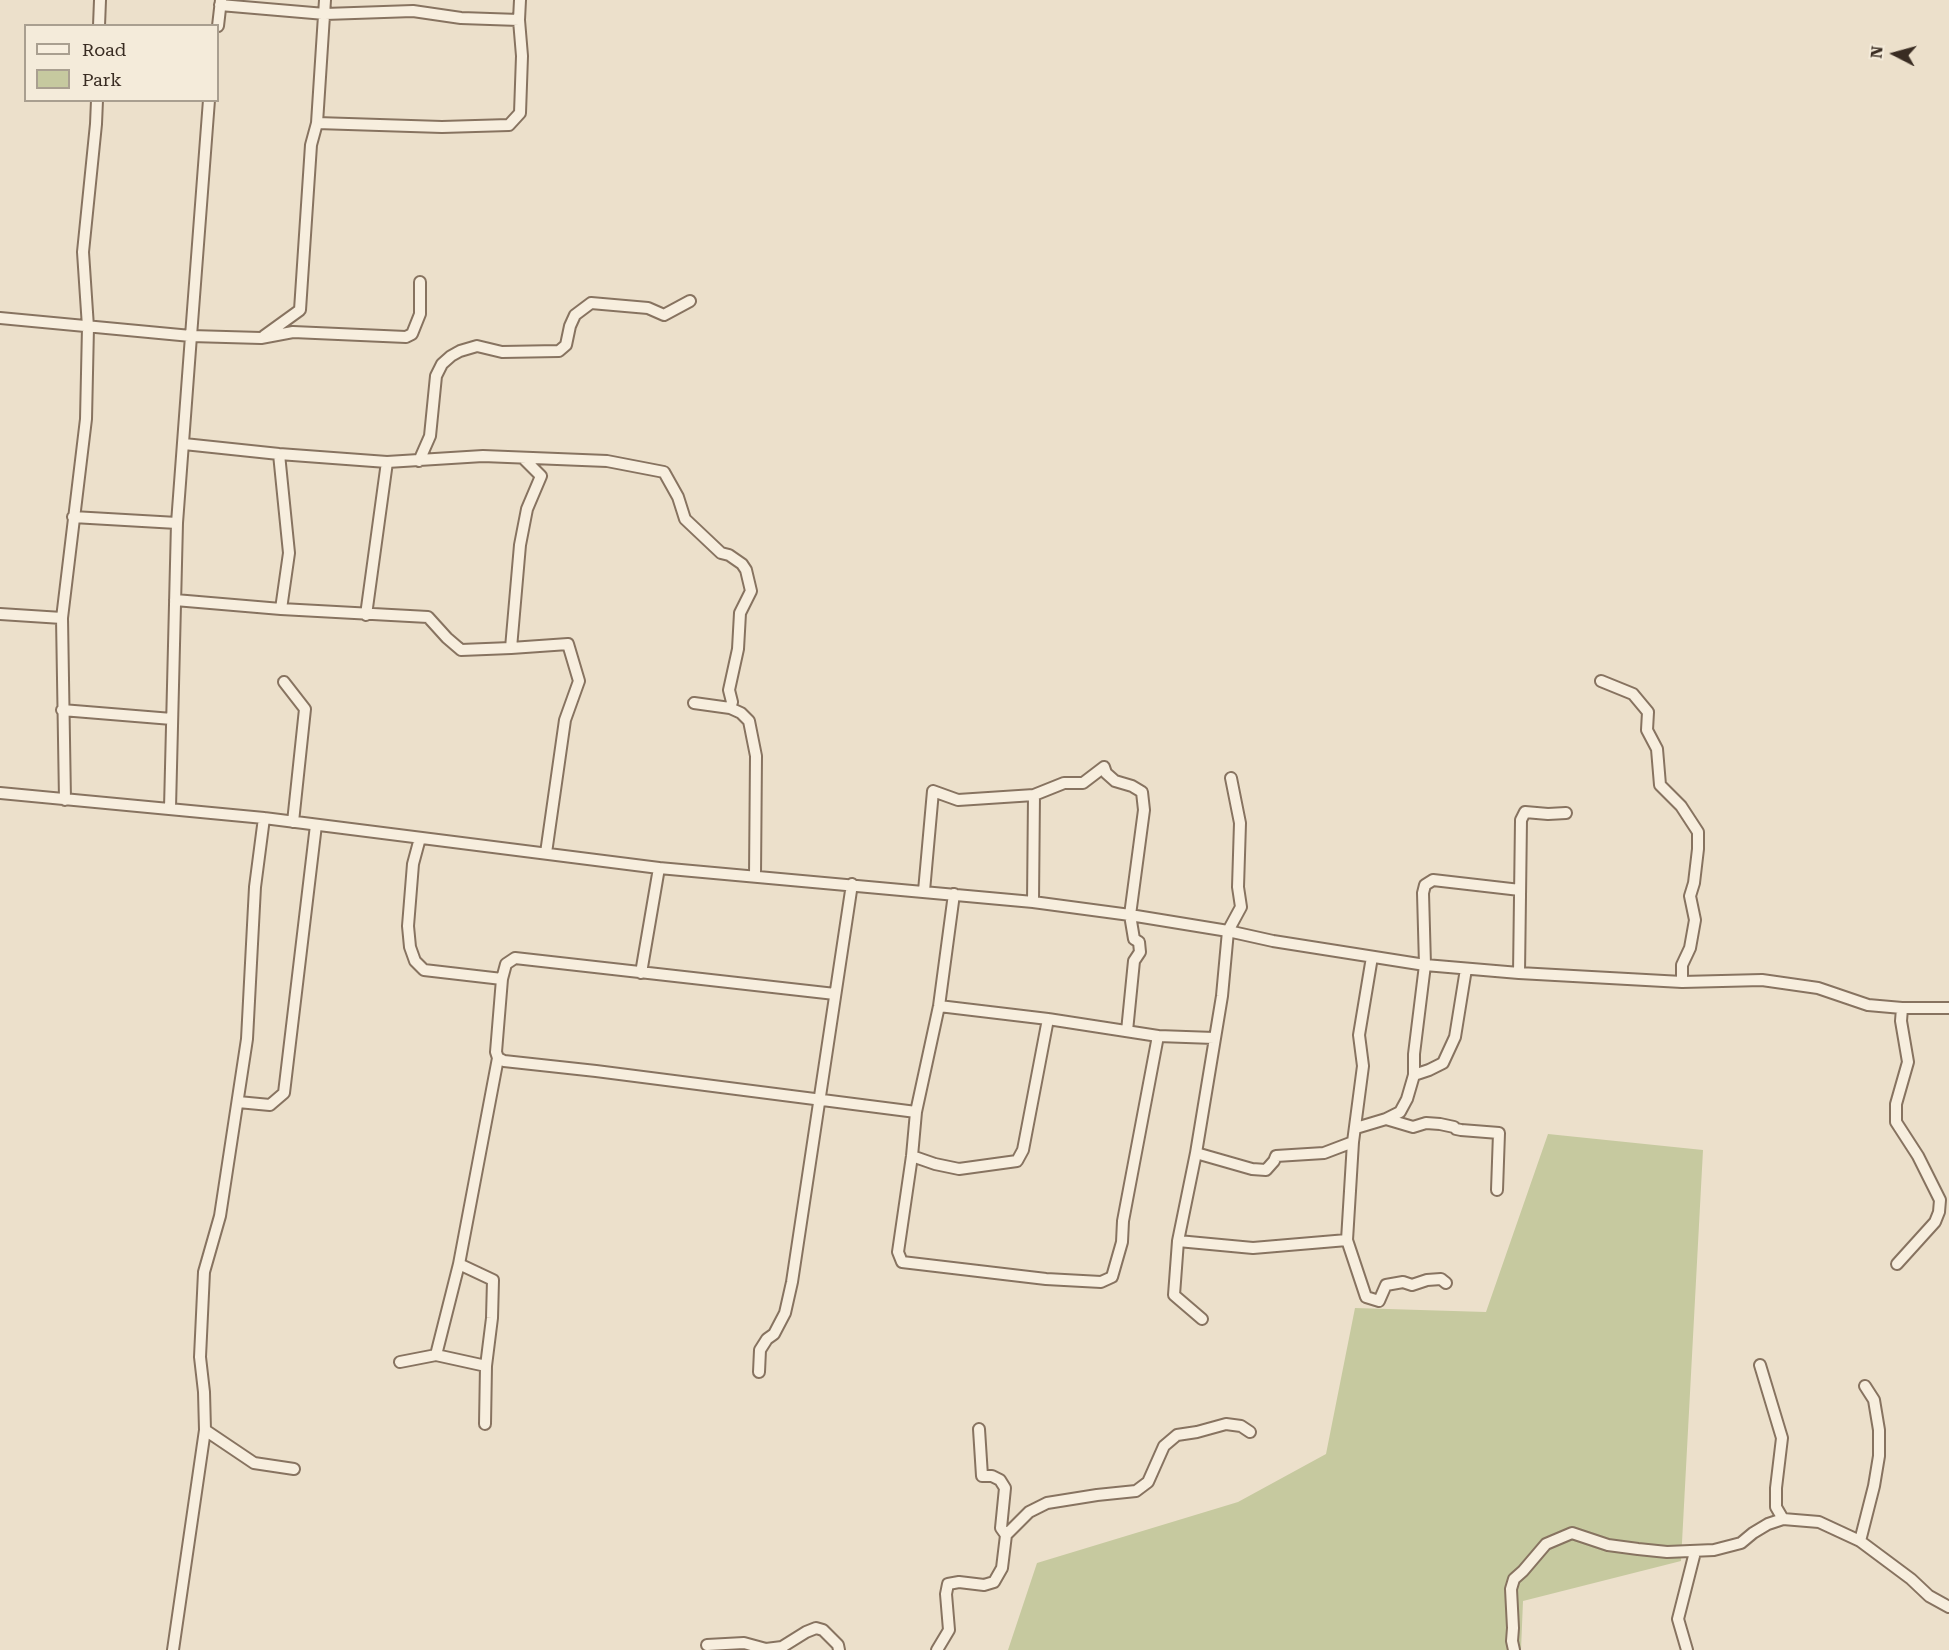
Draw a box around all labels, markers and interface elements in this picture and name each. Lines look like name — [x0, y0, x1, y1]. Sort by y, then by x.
legend — [24, 24, 219, 102]
north arrow — [1865, 24, 1925, 84]
text: Road — [82, 39, 126, 60]
text: N — [1867, 45, 1887, 59]
text: Park — [82, 69, 122, 90]

